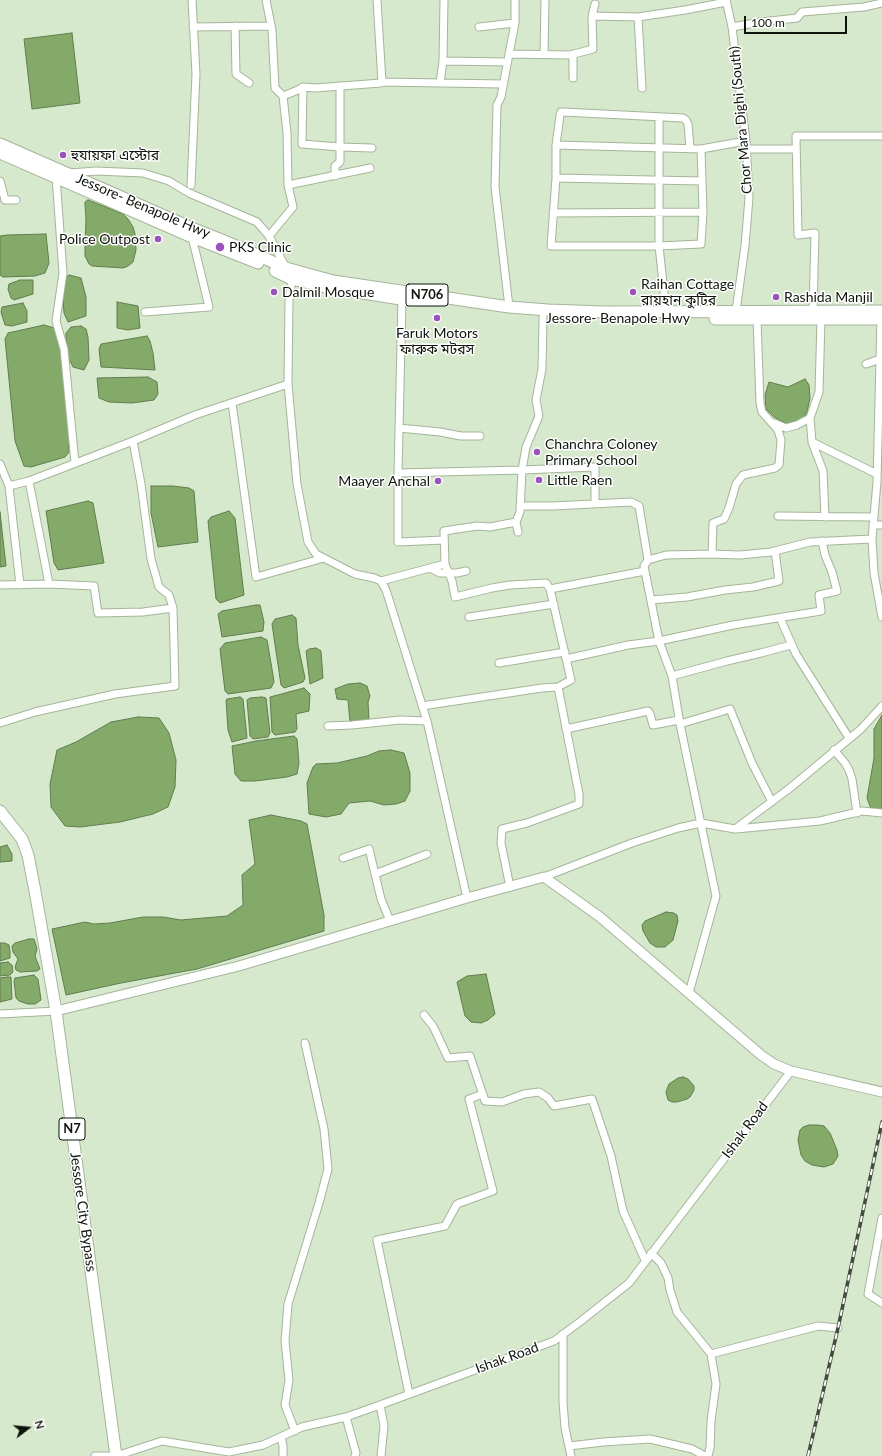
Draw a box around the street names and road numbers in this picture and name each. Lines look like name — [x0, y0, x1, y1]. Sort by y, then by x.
street label: Chor Mara Dighi (South) — [726, 45, 756, 195]
street label: Jessore- Benapole Hwy — [73, 170, 213, 242]
road number: N706 — [406, 284, 448, 306]
street label: Jessore- Benapole Hwy — [546, 310, 690, 326]
street label: Ishak Road — [718, 1098, 772, 1162]
road number: N7 — [59, 1118, 85, 1140]
street label: Jessore City Bypass — [66, 1151, 100, 1273]
street label: Ishak Road — [473, 1339, 541, 1377]

